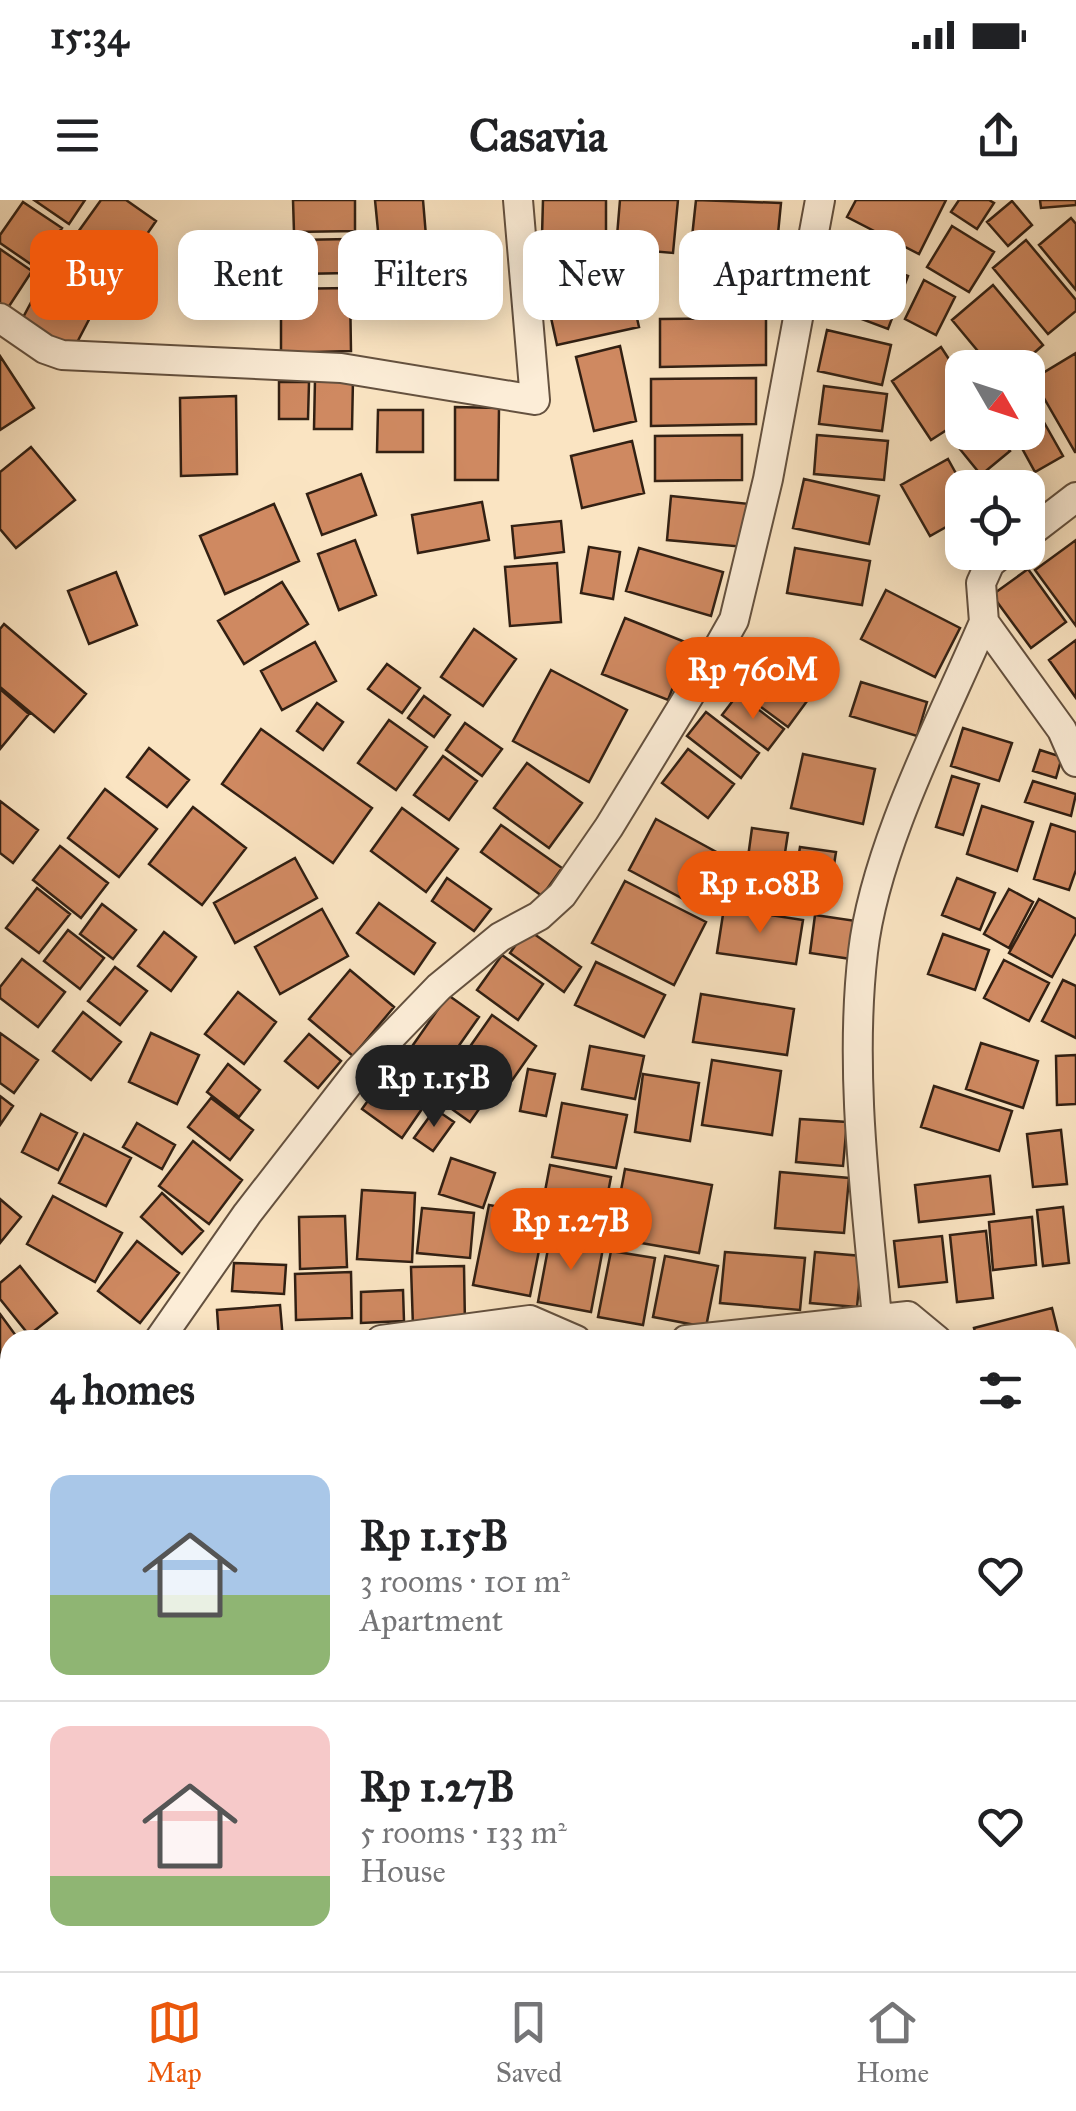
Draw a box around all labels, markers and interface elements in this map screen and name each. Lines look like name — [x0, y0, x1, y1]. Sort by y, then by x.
text: 15:34 — [50, 12, 128, 58]
icon: menu — [50, 108, 105, 163]
text: Casavia — [469, 108, 607, 163]
icon: share — [971, 108, 1026, 163]
chip: Buy — [30, 230, 158, 320]
chip: Rent — [178, 230, 318, 320]
chip: Filters — [338, 230, 503, 320]
chip: New — [523, 230, 659, 320]
chip: Apartment — [679, 230, 906, 320]
north arrow — [945, 350, 1045, 450]
map controls — [945, 350, 1045, 570]
button: locate — [945, 470, 1045, 570]
pin: Rp 760M — [661, 637, 845, 722]
text: Rp 760M — [688, 650, 818, 689]
pin: Rp 1.08B — [657, 851, 863, 936]
text: Rp 1.08B — [699, 864, 821, 903]
pin: Rp 1.15B — [331, 1045, 537, 1130]
text: Rp 1.15B — [377, 1058, 491, 1097]
pin: Rp 1.27B — [468, 1188, 674, 1273]
text: Rp 1.27B — [512, 1201, 630, 1240]
icon: filters — [973, 1363, 1028, 1418]
text: 4 homes — [50, 1364, 195, 1416]
text: Rp 1.15B — [360, 1510, 509, 1562]
icon: home — [130, 1515, 250, 1635]
icon: heart — [973, 1548, 1028, 1603]
text: 3 rooms · 101 m² — [360, 1562, 570, 1601]
text: Apartment — [360, 1601, 503, 1640]
text: Rp 1.27B — [360, 1761, 515, 1813]
icon: home — [130, 1766, 250, 1886]
icon: heart — [973, 1799, 1028, 1854]
text: 5 rooms · 133 m² — [360, 1813, 567, 1852]
text: House — [360, 1852, 446, 1891]
tab: Map — [147, 1995, 202, 2090]
tab: Saved — [496, 1995, 562, 2090]
tab: Home — [856, 1995, 929, 2090]

